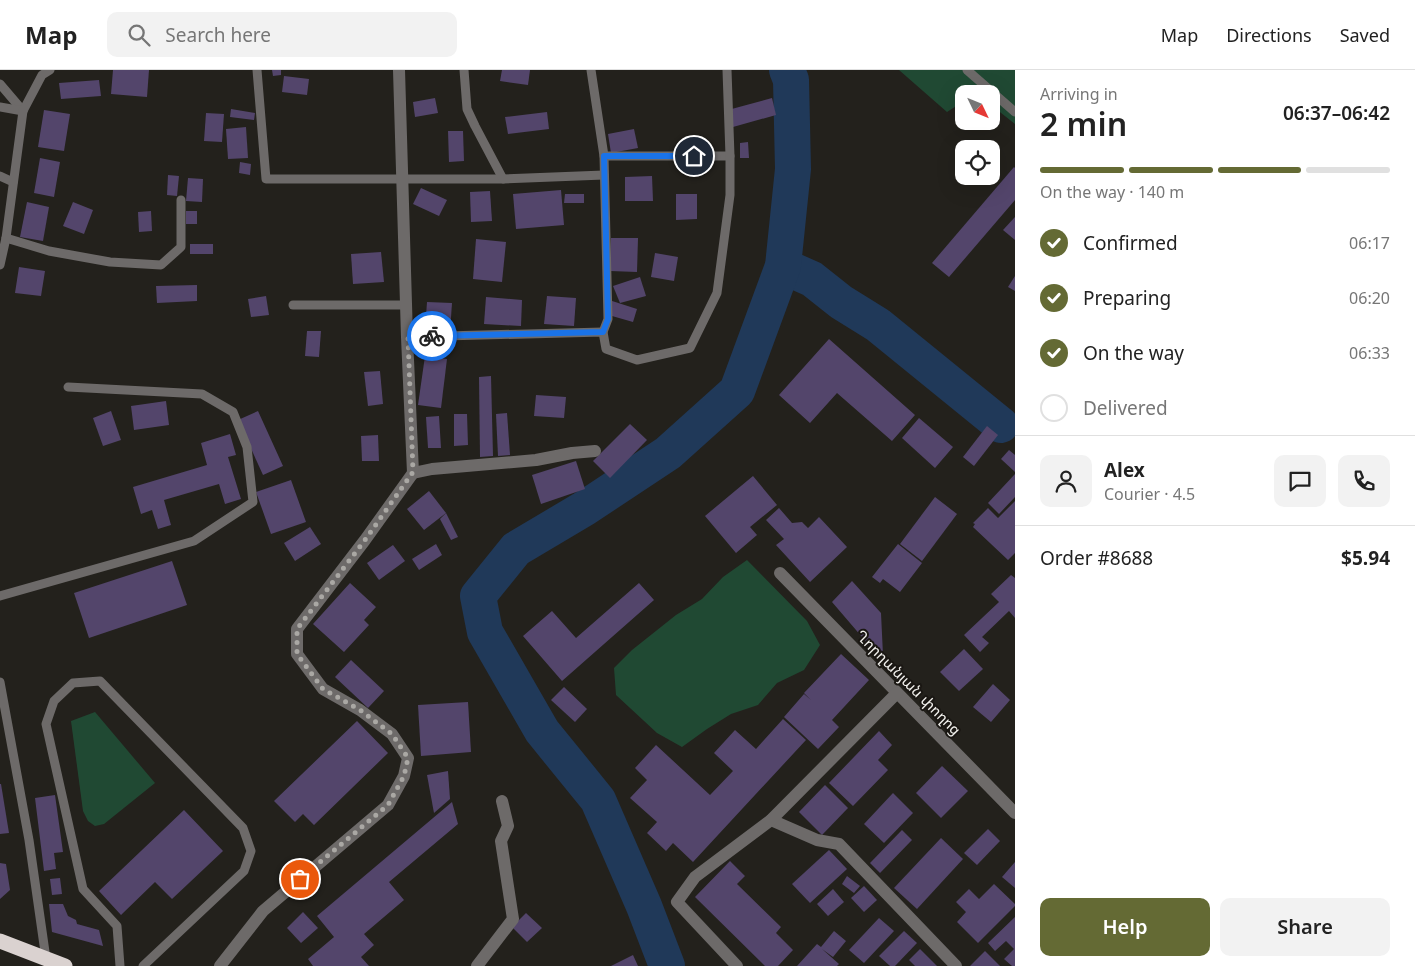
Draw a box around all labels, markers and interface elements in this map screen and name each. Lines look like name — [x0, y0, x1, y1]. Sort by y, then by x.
search box — [107, 12, 457, 57]
text: Map — [25, 18, 77, 51]
icon: search — [125, 21, 153, 49]
text: Search here — [165, 22, 271, 48]
text: Map — [1161, 23, 1198, 47]
text: Directions — [1226, 23, 1312, 47]
text: Saved — [1340, 23, 1390, 47]
text: Arriving in — [1040, 83, 1118, 105]
north arrow — [955, 85, 1000, 130]
map controls — [955, 85, 1000, 185]
text: 06:37–06:42 — [1283, 100, 1390, 126]
text: 2 min — [1040, 102, 1127, 145]
pin — [673, 135, 715, 177]
button: locate — [955, 140, 1000, 185]
icon: home — [680, 142, 708, 170]
text: On the way · 140 m — [1040, 181, 1184, 203]
icon: check — [1040, 229, 1068, 257]
text: Confirmed — [1083, 230, 1178, 256]
text: 06:17 — [1349, 232, 1390, 254]
icon: check — [1040, 284, 1068, 312]
text: Preparing — [1083, 285, 1171, 311]
text: 06:20 — [1349, 287, 1390, 309]
courier — [407, 311, 457, 361]
icon: bike — [418, 322, 446, 350]
icon: check — [1040, 339, 1068, 367]
text: On the way — [1083, 340, 1184, 366]
text: 06:33 — [1349, 342, 1390, 364]
text: Delivered — [1083, 395, 1168, 421]
button: person — [1040, 455, 1092, 507]
button: chat — [1274, 455, 1326, 507]
button: phone — [1338, 455, 1390, 507]
text: Alex — [1104, 457, 1145, 483]
text: Courier · 4.5 — [1104, 483, 1195, 505]
text: Order #8688 — [1040, 545, 1153, 571]
text: $5.94 — [1341, 545, 1390, 571]
street label: Ղորղանյան փողոց — [852, 625, 966, 739]
pin — [279, 858, 321, 900]
icon: bag — [286, 865, 314, 893]
button: Help — [1040, 898, 1210, 956]
button: Share — [1220, 898, 1390, 956]

